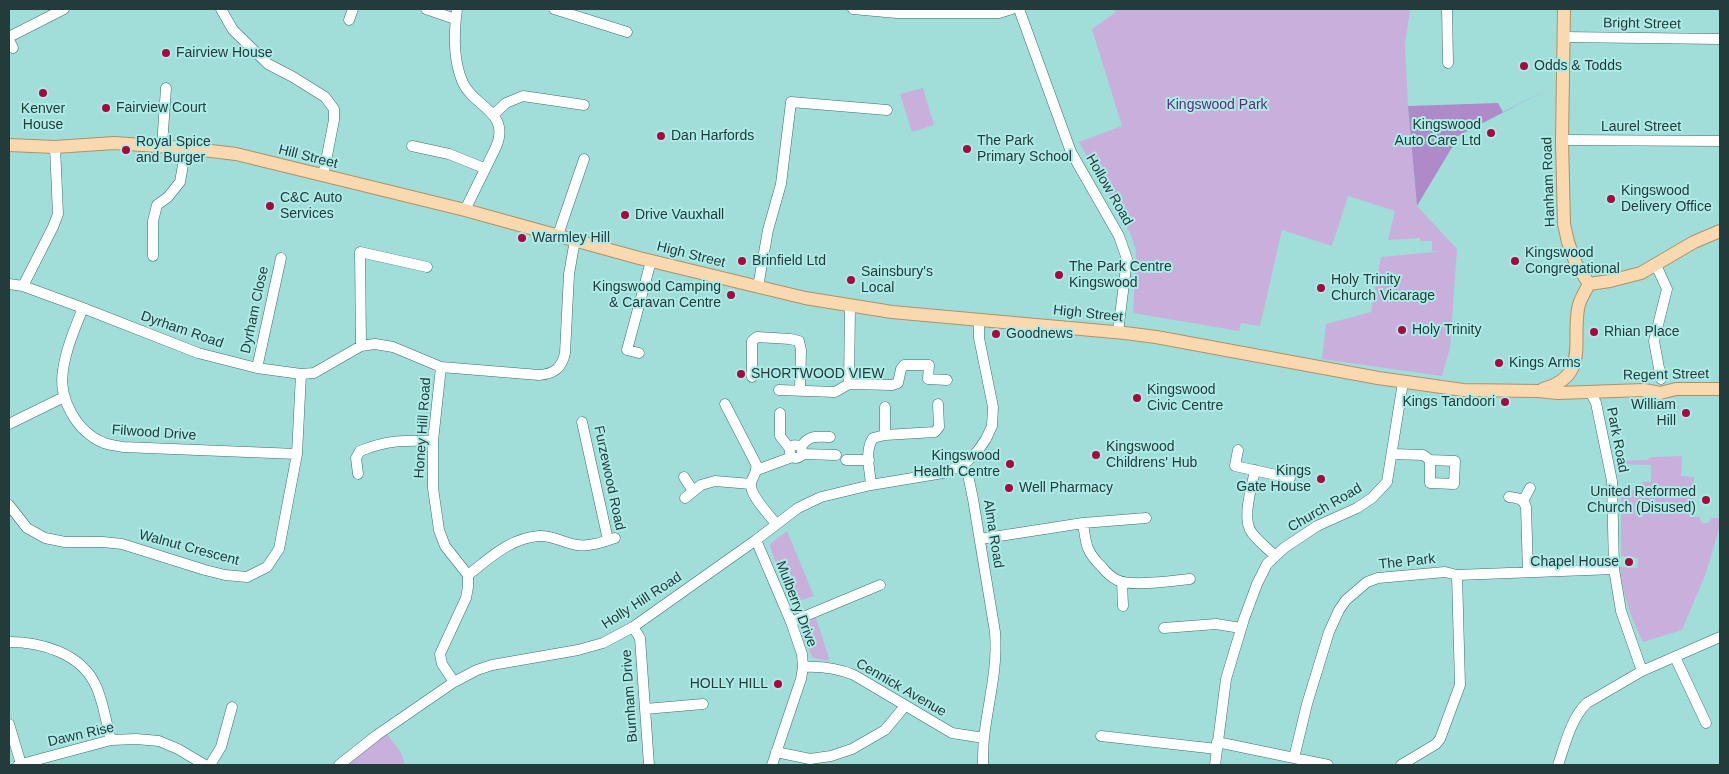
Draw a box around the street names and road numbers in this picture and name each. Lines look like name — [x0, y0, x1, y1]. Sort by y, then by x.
street label: Bright Street — [1603, 15, 1681, 33]
street label: Laurel Street — [1601, 119, 1681, 135]
street label: Hanham Road — [1539, 137, 1559, 227]
street label: Hill Street — [277, 142, 339, 172]
street label: Hollow Road — [1082, 151, 1136, 229]
street label: High Street — [655, 238, 727, 272]
street label: Dyrham Close — [238, 265, 272, 355]
street label: High Street — [1052, 302, 1124, 326]
street label: Dyrham Road — [138, 308, 226, 352]
street label: Regent Street — [1623, 366, 1709, 384]
street label: Honey Hill Road — [411, 377, 435, 479]
street label: Park Road — [1602, 406, 1632, 474]
street label: Filwood Drive — [111, 422, 197, 444]
street label: Furzewood Road — [590, 424, 628, 532]
street label: Church Road — [1285, 480, 1365, 536]
street label: Alma Road — [979, 498, 1007, 570]
street label: Walnut Crescent — [137, 527, 241, 569]
street label: The Park — [1378, 551, 1436, 573]
street label: Mulberry Drive — [772, 559, 820, 649]
street label: Holly Hill Road — [599, 569, 685, 633]
street label: Burnham Drive — [618, 649, 642, 743]
street label: Cennick Avenue — [853, 655, 949, 721]
street label: Dawn Rise — [46, 719, 116, 751]

